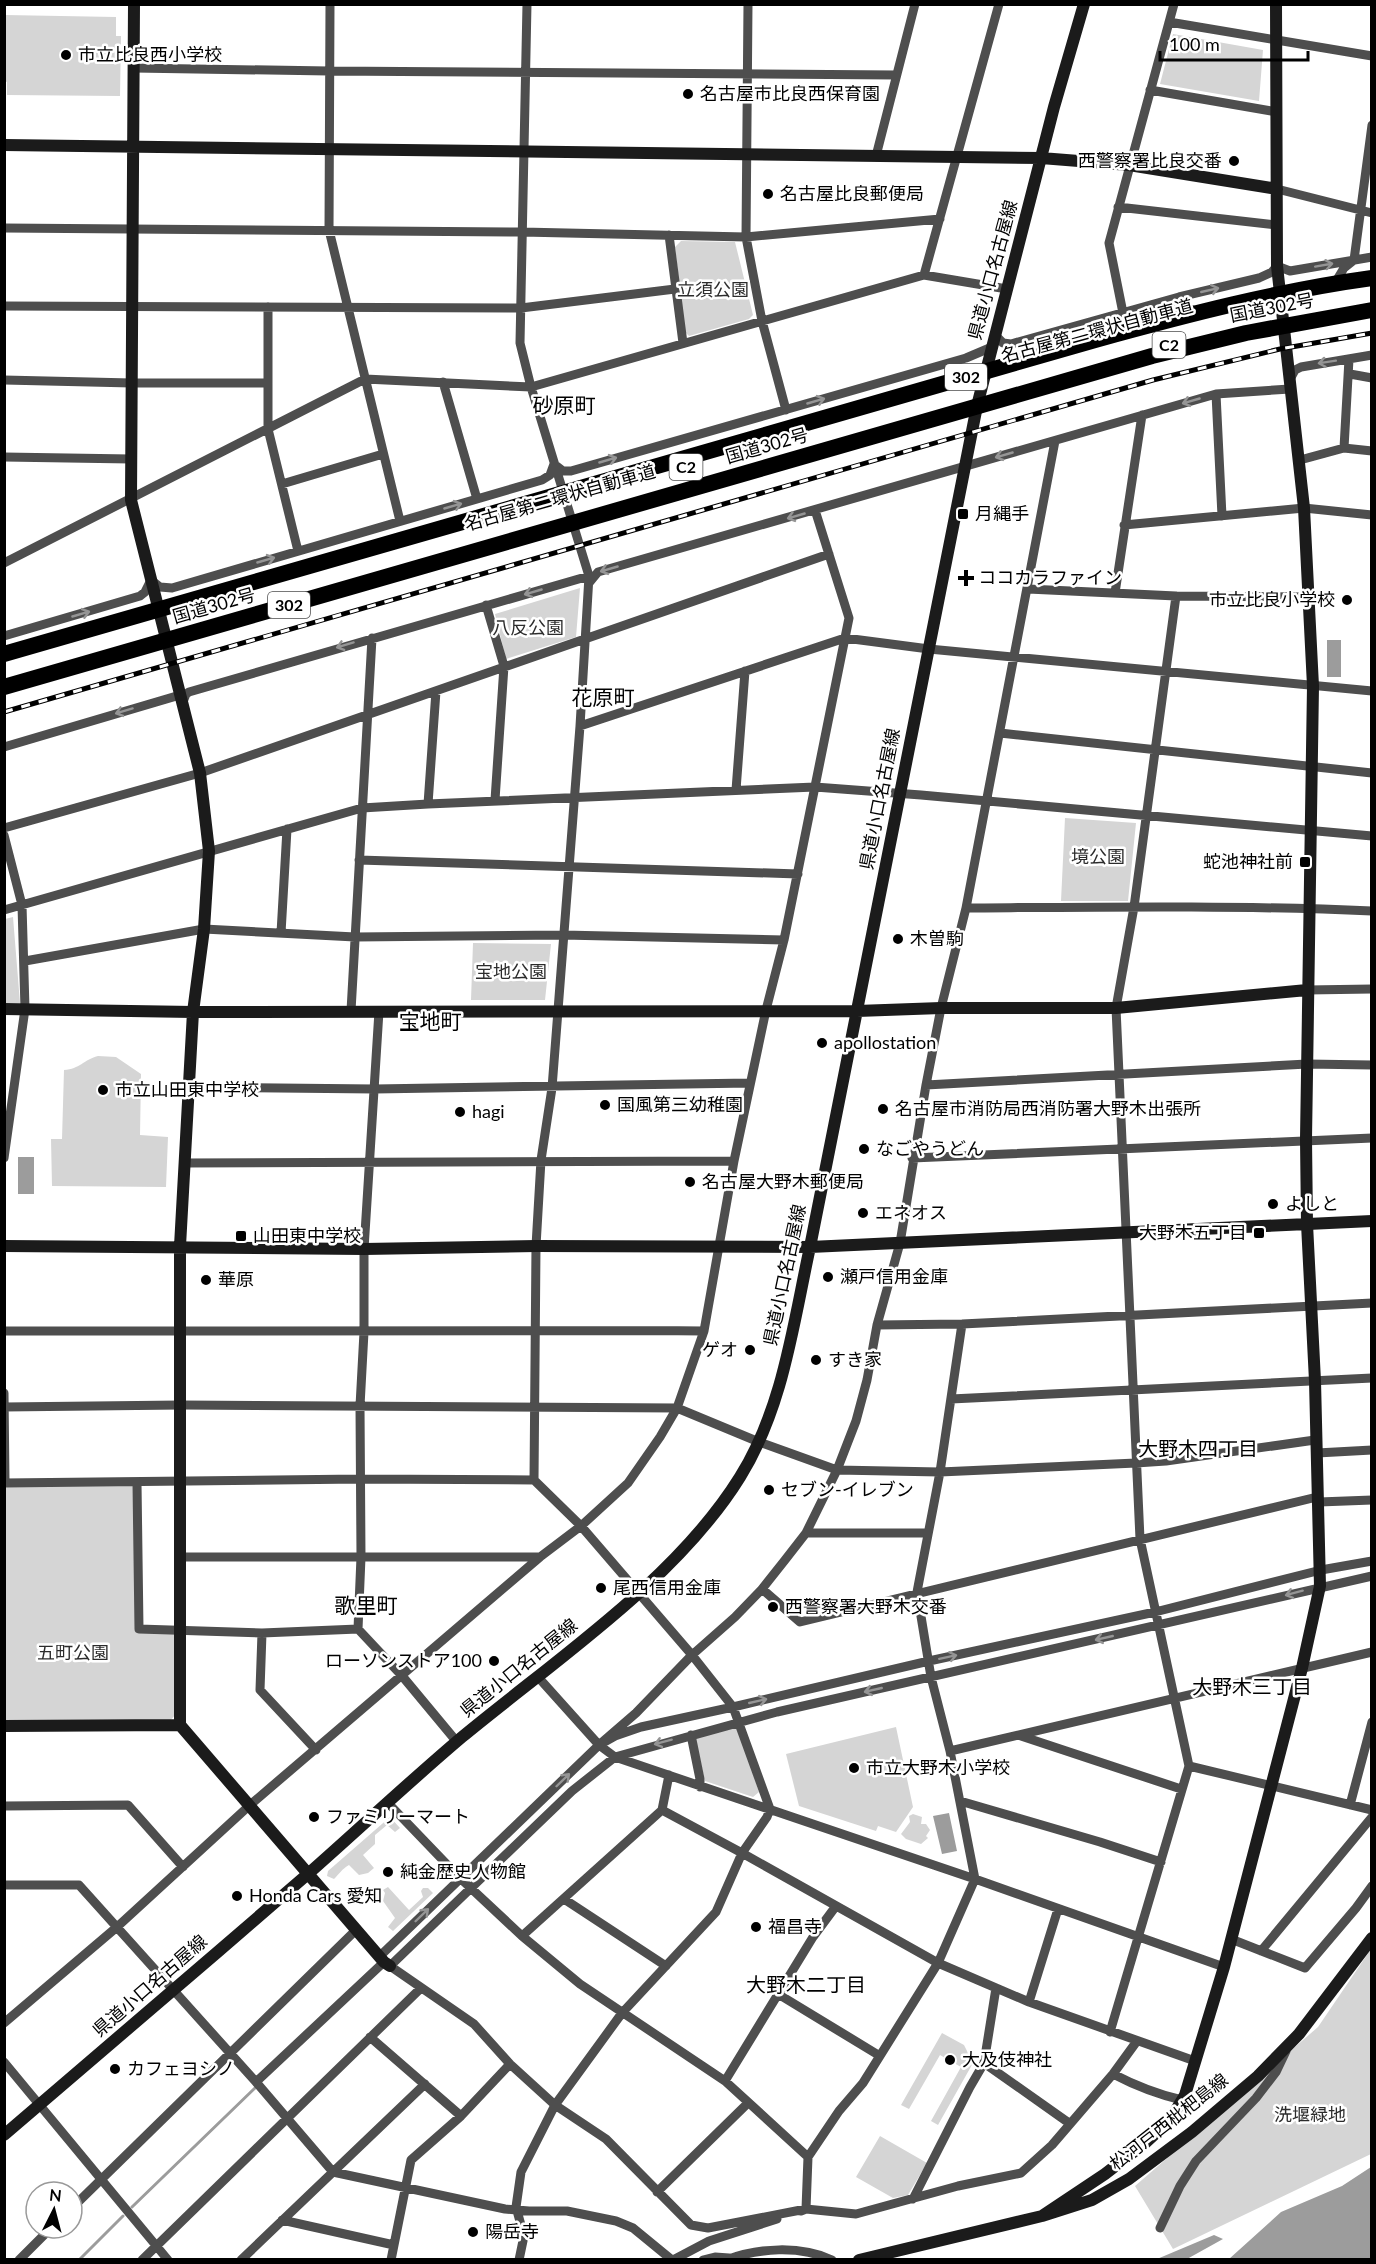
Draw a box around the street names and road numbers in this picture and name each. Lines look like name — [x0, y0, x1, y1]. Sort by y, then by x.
street label: 県道小口名古屋線 — [963, 197, 1021, 342]
street label: 国道302号 — [1228, 288, 1316, 326]
street label: 名古屋第二環状自動車道 — [998, 294, 1195, 366]
road number: C2 — [1152, 332, 1186, 358]
road number: 302 — [945, 364, 987, 390]
street label: 国道302号 — [723, 423, 811, 467]
road number: C2 — [670, 454, 702, 480]
street label: 名古屋第二環状自動車道 — [462, 459, 658, 535]
street label: 国道302号 — [170, 583, 258, 627]
road number: 302 — [268, 592, 310, 618]
street label: 県道小口名古屋線 — [854, 726, 904, 872]
street label: 県道小口名古屋線 — [758, 1202, 810, 1348]
street label: 県道小口名古屋線 — [455, 1613, 581, 1721]
street label: 県道小口名古屋線 — [88, 1930, 211, 2041]
street label: 松河戸西枇杷島線 — [1105, 2068, 1232, 2174]

